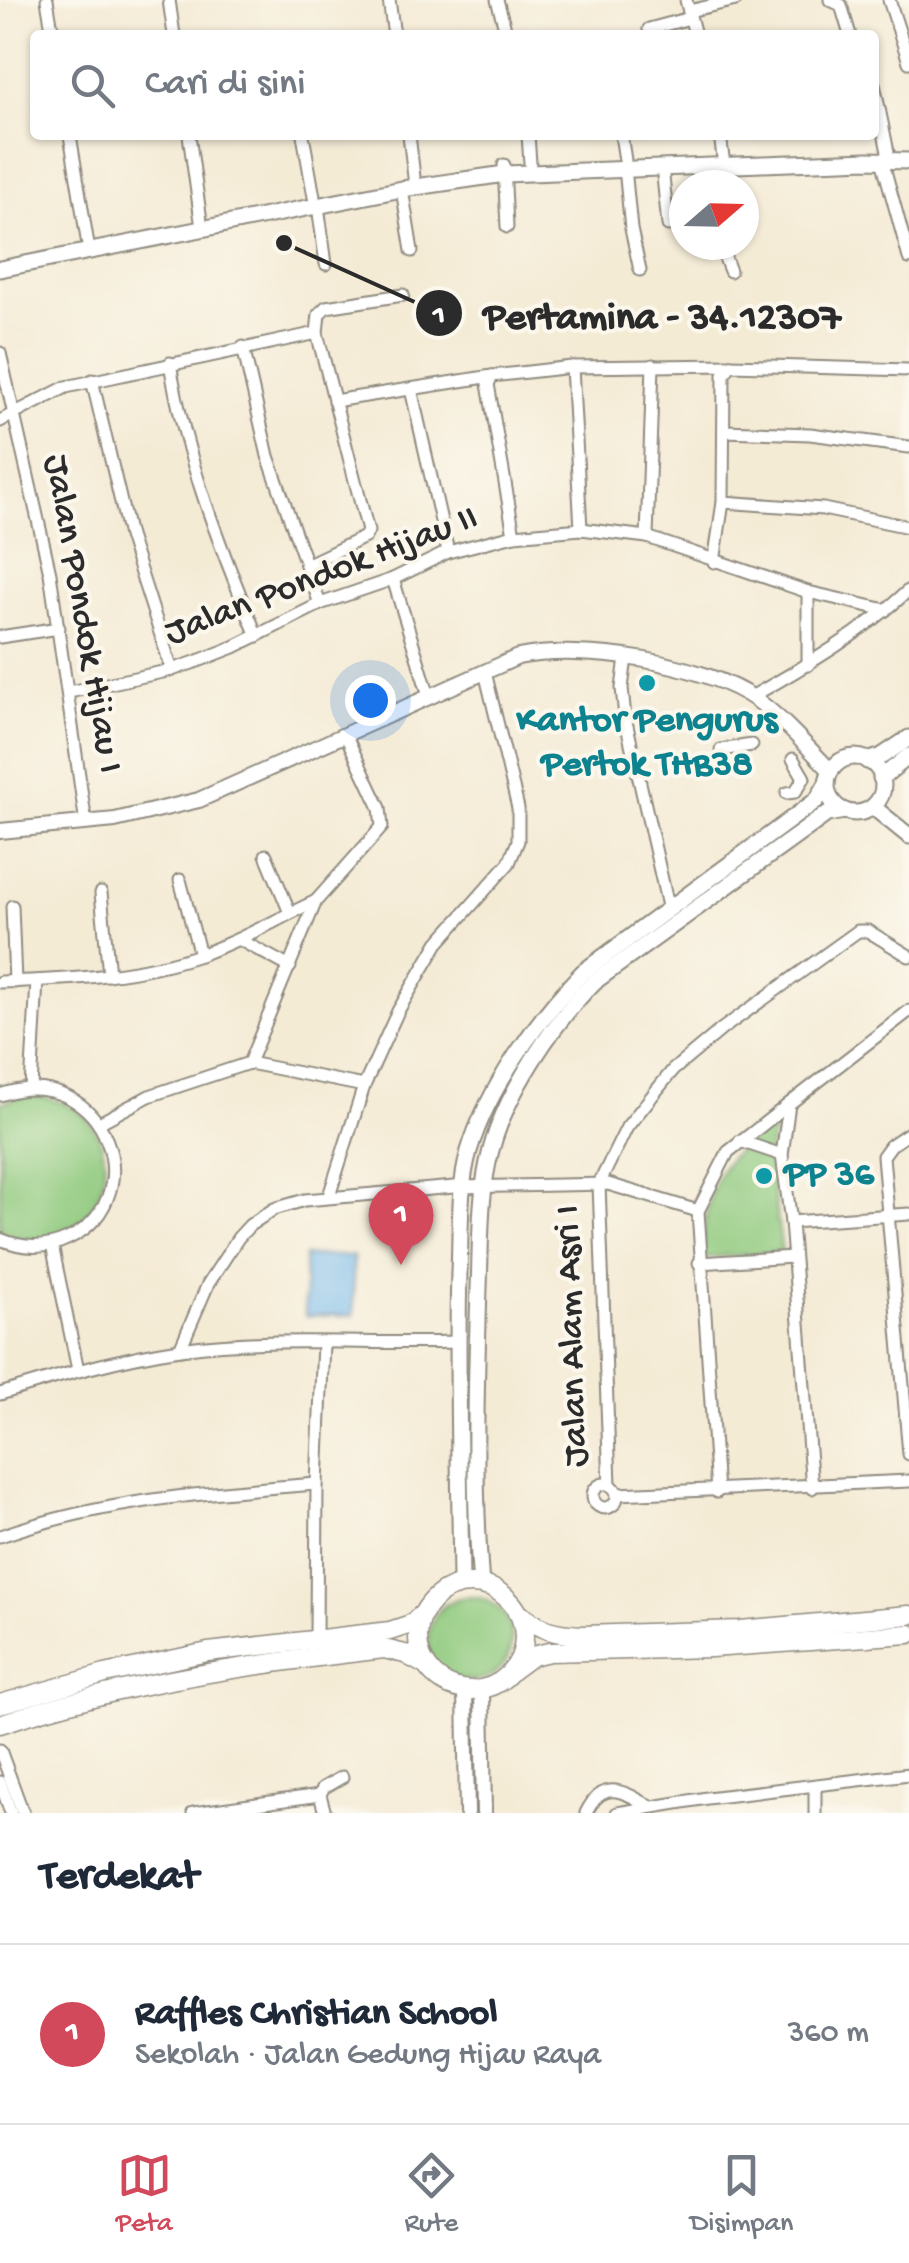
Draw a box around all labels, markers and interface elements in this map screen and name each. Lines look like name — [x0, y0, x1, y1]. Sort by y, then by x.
search box — [30, 30, 879, 140]
icon: search — [65, 58, 120, 113]
text: Cari di sini — [145, 63, 305, 107]
north arrow — [669, 170, 759, 260]
callout: Pertamina - 34.12307 — [414, 278, 861, 348]
text: Pertamina - 34.12307 — [481, 296, 843, 343]
text: 1 — [432, 300, 445, 335]
street label: Jalan Pondok Hijau I — [31, 451, 131, 777]
street label: Jalan Pondok Hijau II — [159, 497, 485, 657]
marker: Kantor Pengurus Pertok THB38 — [636, 672, 658, 694]
your location — [345, 675, 396, 726]
place label: Kantor Pengurus Pertok THB38 — [515, 700, 780, 788]
place label: PP 36 — [782, 1154, 875, 1198]
marker: PP 36 — [753, 1165, 775, 1187]
pin: 1 — [368, 1182, 434, 1265]
street label: Jalan Alam Asri I — [547, 1204, 601, 1468]
text: Terdekat — [40, 1854, 198, 1903]
text: Raffles Christian School — [135, 1993, 498, 2037]
text: 1 — [66, 2015, 79, 2053]
text: 360 m — [788, 2015, 869, 2053]
text: Sekolah · Jalan Gedung Hijau Raya — [135, 2037, 601, 2075]
tab: Peta — [116, 2148, 173, 2241]
tab: Rute — [404, 2148, 459, 2241]
tab: Disimpan — [690, 2148, 793, 2241]

